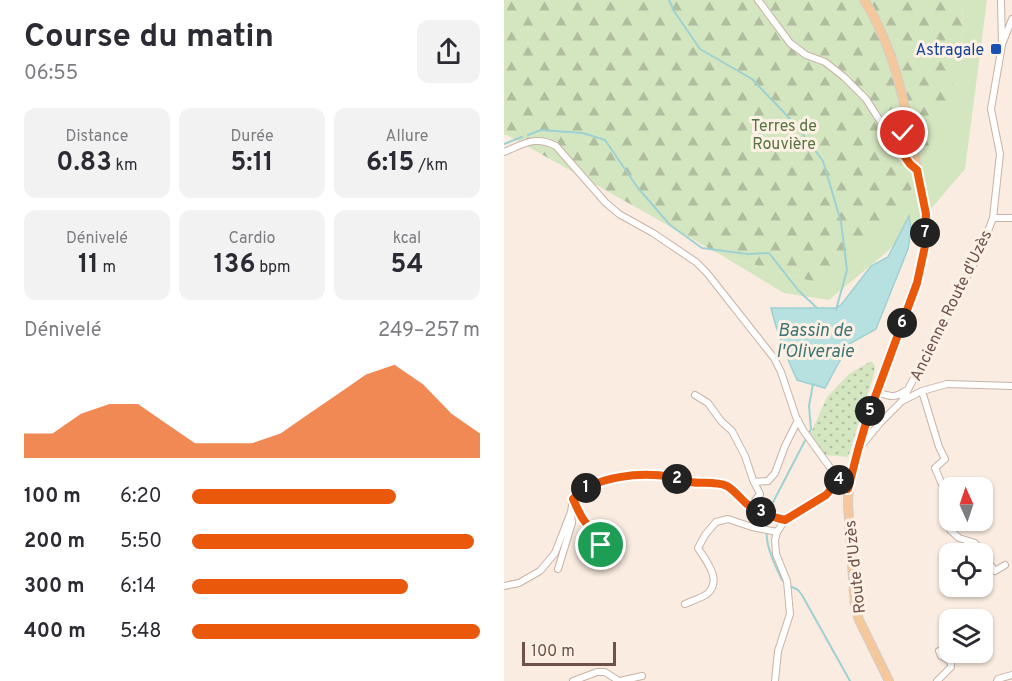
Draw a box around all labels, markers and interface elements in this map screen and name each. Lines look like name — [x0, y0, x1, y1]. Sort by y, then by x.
text: Course du matin — [24, 17, 274, 59]
button: share — [417, 20, 480, 83]
place label: Astragale — [916, 41, 984, 61]
marker: Astragale — [989, 42, 1003, 56]
text: 06:55 — [24, 61, 78, 87]
pin — [877, 107, 928, 158]
icon: check — [886, 116, 919, 149]
park label: Terres de Rouvière — [751, 117, 817, 155]
text: Distance — [66, 127, 128, 147]
text: Durée — [230, 127, 274, 147]
text: Allure — [386, 127, 428, 147]
text: 0.83 — [56, 147, 112, 180]
text: 5:11 — [230, 147, 274, 180]
text: 6:15 — [366, 147, 414, 180]
text: km — [112, 156, 138, 176]
text: /km — [414, 156, 448, 176]
pin: 7 — [910, 218, 940, 248]
text: 7 — [921, 223, 929, 243]
street label: Ancienne Route d'Uzès — [906, 227, 997, 385]
text: Dénivelé — [66, 229, 128, 249]
text: Cardio — [229, 229, 275, 249]
text: kcal — [393, 229, 421, 249]
text: 11 — [78, 249, 99, 282]
text: 136 — [213, 249, 255, 282]
text: 54 — [390, 249, 424, 282]
text: m — [99, 258, 116, 278]
text: bpm — [255, 258, 291, 278]
pin: 6 — [887, 308, 917, 338]
text: 6 — [897, 313, 907, 333]
text: Dénivelé — [24, 318, 101, 344]
text: 249–257 m — [378, 318, 480, 344]
water label: Bassin de l'Oliveraie — [776, 320, 854, 364]
pin: 5 — [855, 396, 885, 426]
text: 5 — [865, 401, 875, 421]
pin: 2 — [662, 464, 692, 494]
pin: 4 — [824, 465, 854, 495]
text: 2 — [672, 469, 682, 489]
text: 4 — [834, 470, 844, 490]
pin: 1 — [571, 473, 601, 503]
north arrow — [939, 477, 993, 531]
map controls — [939, 477, 993, 663]
text: 1 — [583, 478, 589, 498]
text: 100 m — [24, 484, 81, 510]
text: 6:20 — [120, 484, 162, 510]
pin: 3 — [746, 497, 776, 527]
text: 3 — [756, 502, 766, 522]
pin — [575, 519, 626, 570]
street label: Route d'Uzès — [841, 519, 871, 615]
icon: arrive — [584, 528, 617, 561]
text: 200 m — [24, 529, 85, 555]
text: 5:50 — [120, 529, 162, 555]
button: locate — [939, 543, 993, 597]
text: 300 m — [24, 574, 85, 600]
text: 6:14 — [120, 574, 156, 600]
button: layers — [939, 609, 993, 663]
text: 400 m — [24, 619, 86, 645]
text: 5:48 — [120, 619, 162, 645]
scale bar — [522, 639, 616, 666]
text: 100 m — [531, 642, 575, 662]

